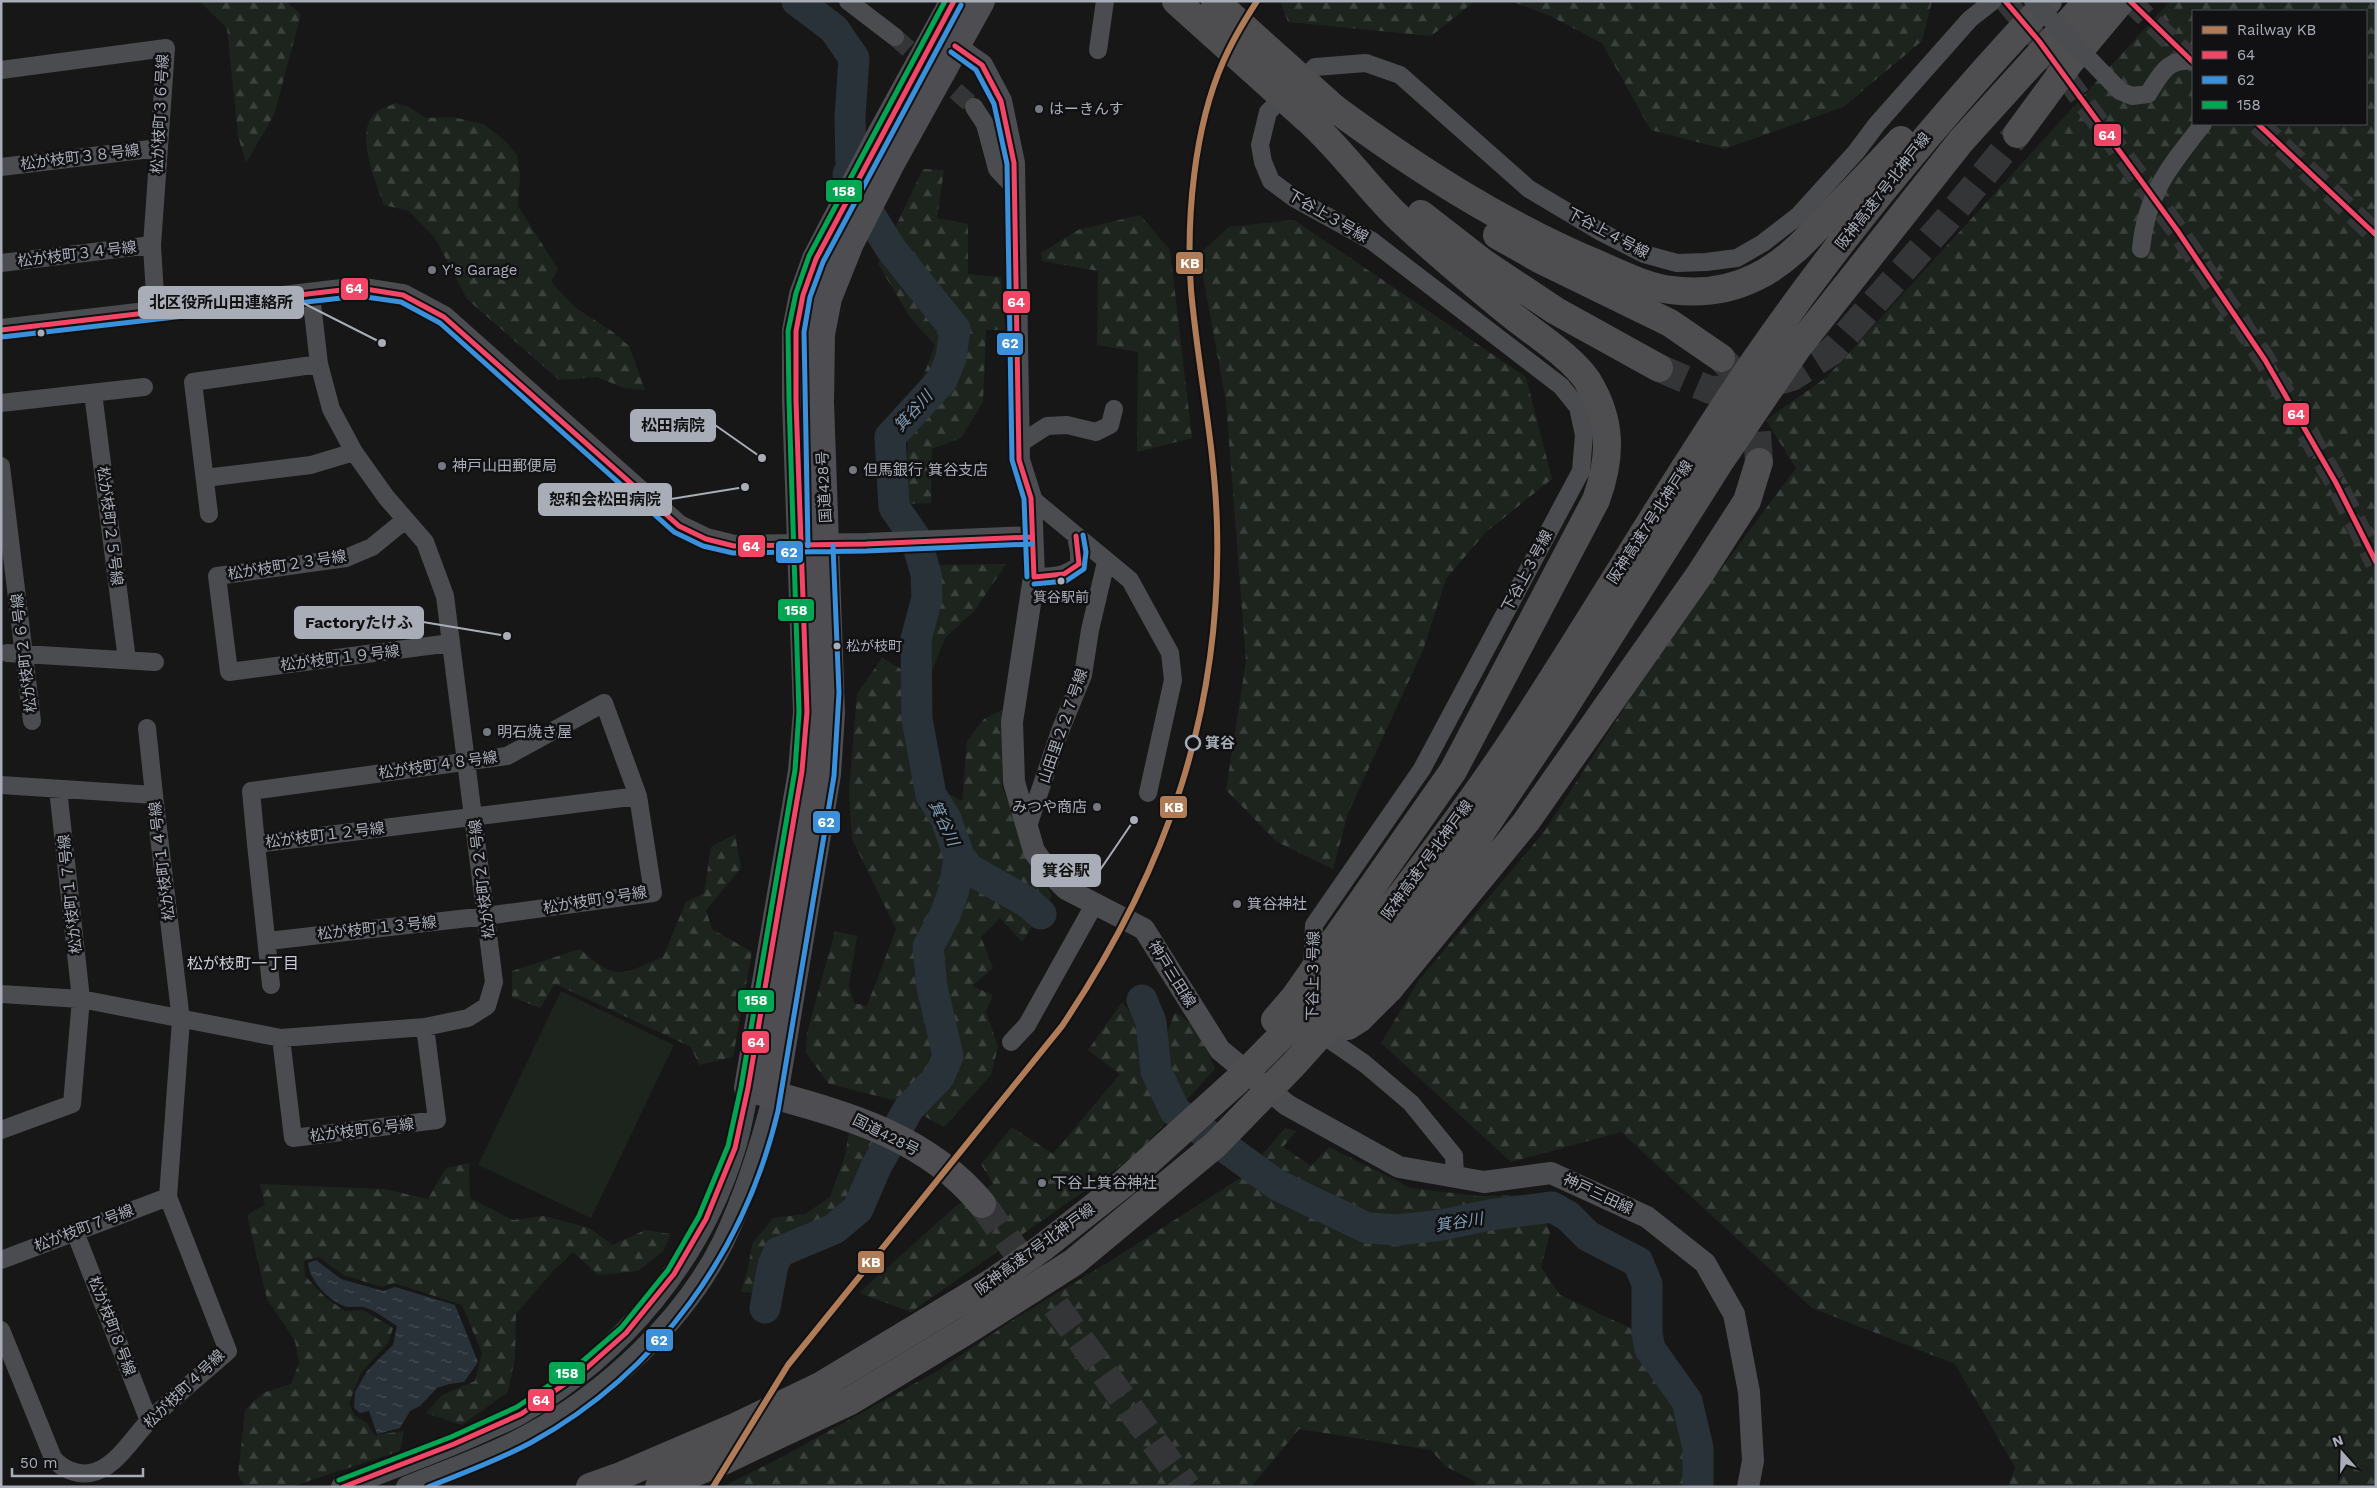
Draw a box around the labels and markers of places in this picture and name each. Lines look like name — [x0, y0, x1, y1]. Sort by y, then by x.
place label: はーきんす — [1049, 100, 1124, 118]
marker: はーきんす — [1033, 103, 1045, 115]
place label: Y's Garage — [442, 261, 517, 279]
marker: Y's Garage — [426, 264, 438, 276]
callout: 北区役所山田連絡所 — [139, 287, 303, 318]
unlabelled marker — [36, 328, 46, 338]
callout: 松田病院 — [631, 410, 715, 441]
place label: 神戸山田郵便局 — [452, 457, 557, 475]
marker: 神戸山田郵便局 — [436, 460, 448, 472]
place label: 但馬銀行 箕谷支店 — [863, 461, 988, 479]
marker: 但馬銀行 箕谷支店 — [847, 464, 859, 476]
callout: 恕和会松田病院 — [539, 484, 671, 515]
marker: 箕谷駅前 — [1056, 576, 1066, 586]
place label: 箕谷駅前 — [1033, 589, 1089, 605]
callout: Factoryたけふ — [295, 607, 423, 638]
place label: 松が枝町 — [846, 638, 902, 654]
marker: 松が枝町 — [832, 641, 842, 651]
place label: 明石焼き屋 — [497, 723, 572, 741]
marker: 明石焼き屋 — [481, 726, 493, 738]
place label: 箕谷 — [1205, 734, 1235, 752]
marker: 箕谷 — [1185, 735, 1201, 751]
place label: みつや商店 — [1012, 798, 1087, 816]
marker: みつや商店 — [1091, 801, 1103, 813]
callout: 箕谷駅 — [1032, 855, 1100, 886]
place label: 箕谷神社 — [1247, 895, 1307, 913]
marker: 箕谷神社 — [1231, 898, 1243, 910]
place label: 下谷上箕谷神社 — [1052, 1174, 1157, 1192]
marker: 下谷上箕谷神社 — [1036, 1177, 1048, 1189]

